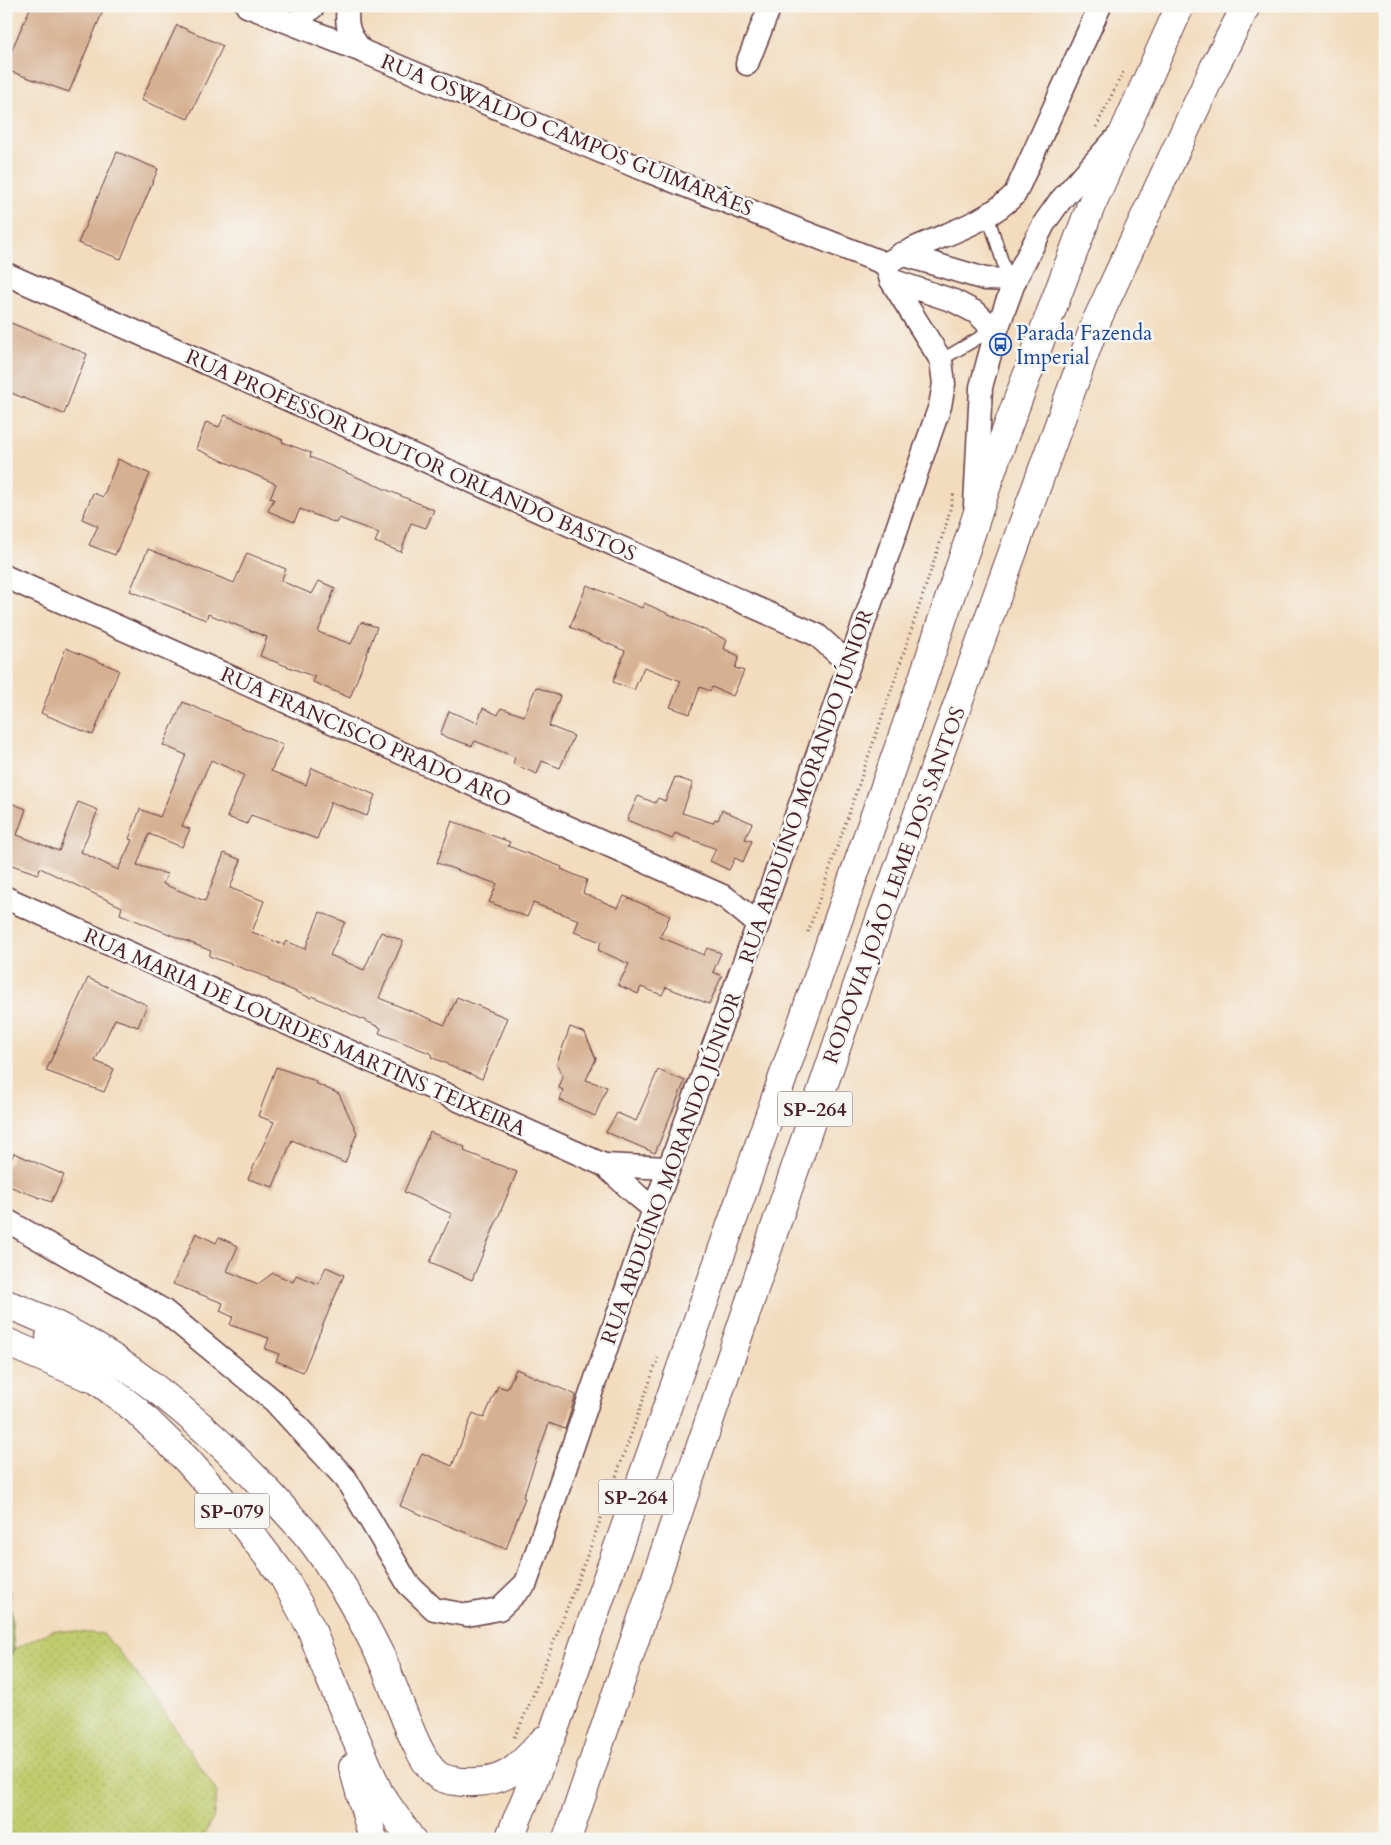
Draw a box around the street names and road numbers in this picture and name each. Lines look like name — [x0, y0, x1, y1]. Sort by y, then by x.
street label: RUA OSWALDO CAMPOS GUIMARÃES — [377, 46, 757, 224]
street label: RUA PROFESSOR DOUTOR ORLANDO BASTOS — [181, 342, 641, 568]
street label: RUA ARDUÍNO MORANDO JÚNIOR — [731, 604, 881, 967]
street label: RUA FRANCISCO PRADO ARO — [216, 660, 516, 815]
street label: RODOVIA JOÃO LEME DOS SANTOS — [815, 702, 973, 1068]
street label: RUA MARIA DE LOURDES MARTINS TEIXEIRA — [79, 921, 531, 1144]
street label: RUA ARDUÍNO MORANDO JÚNIOR — [593, 987, 749, 1348]
road number: SP-264 — [778, 1092, 852, 1126]
road number: SP-264 — [598, 1480, 674, 1514]
road number: SP-079 — [194, 1494, 270, 1528]

